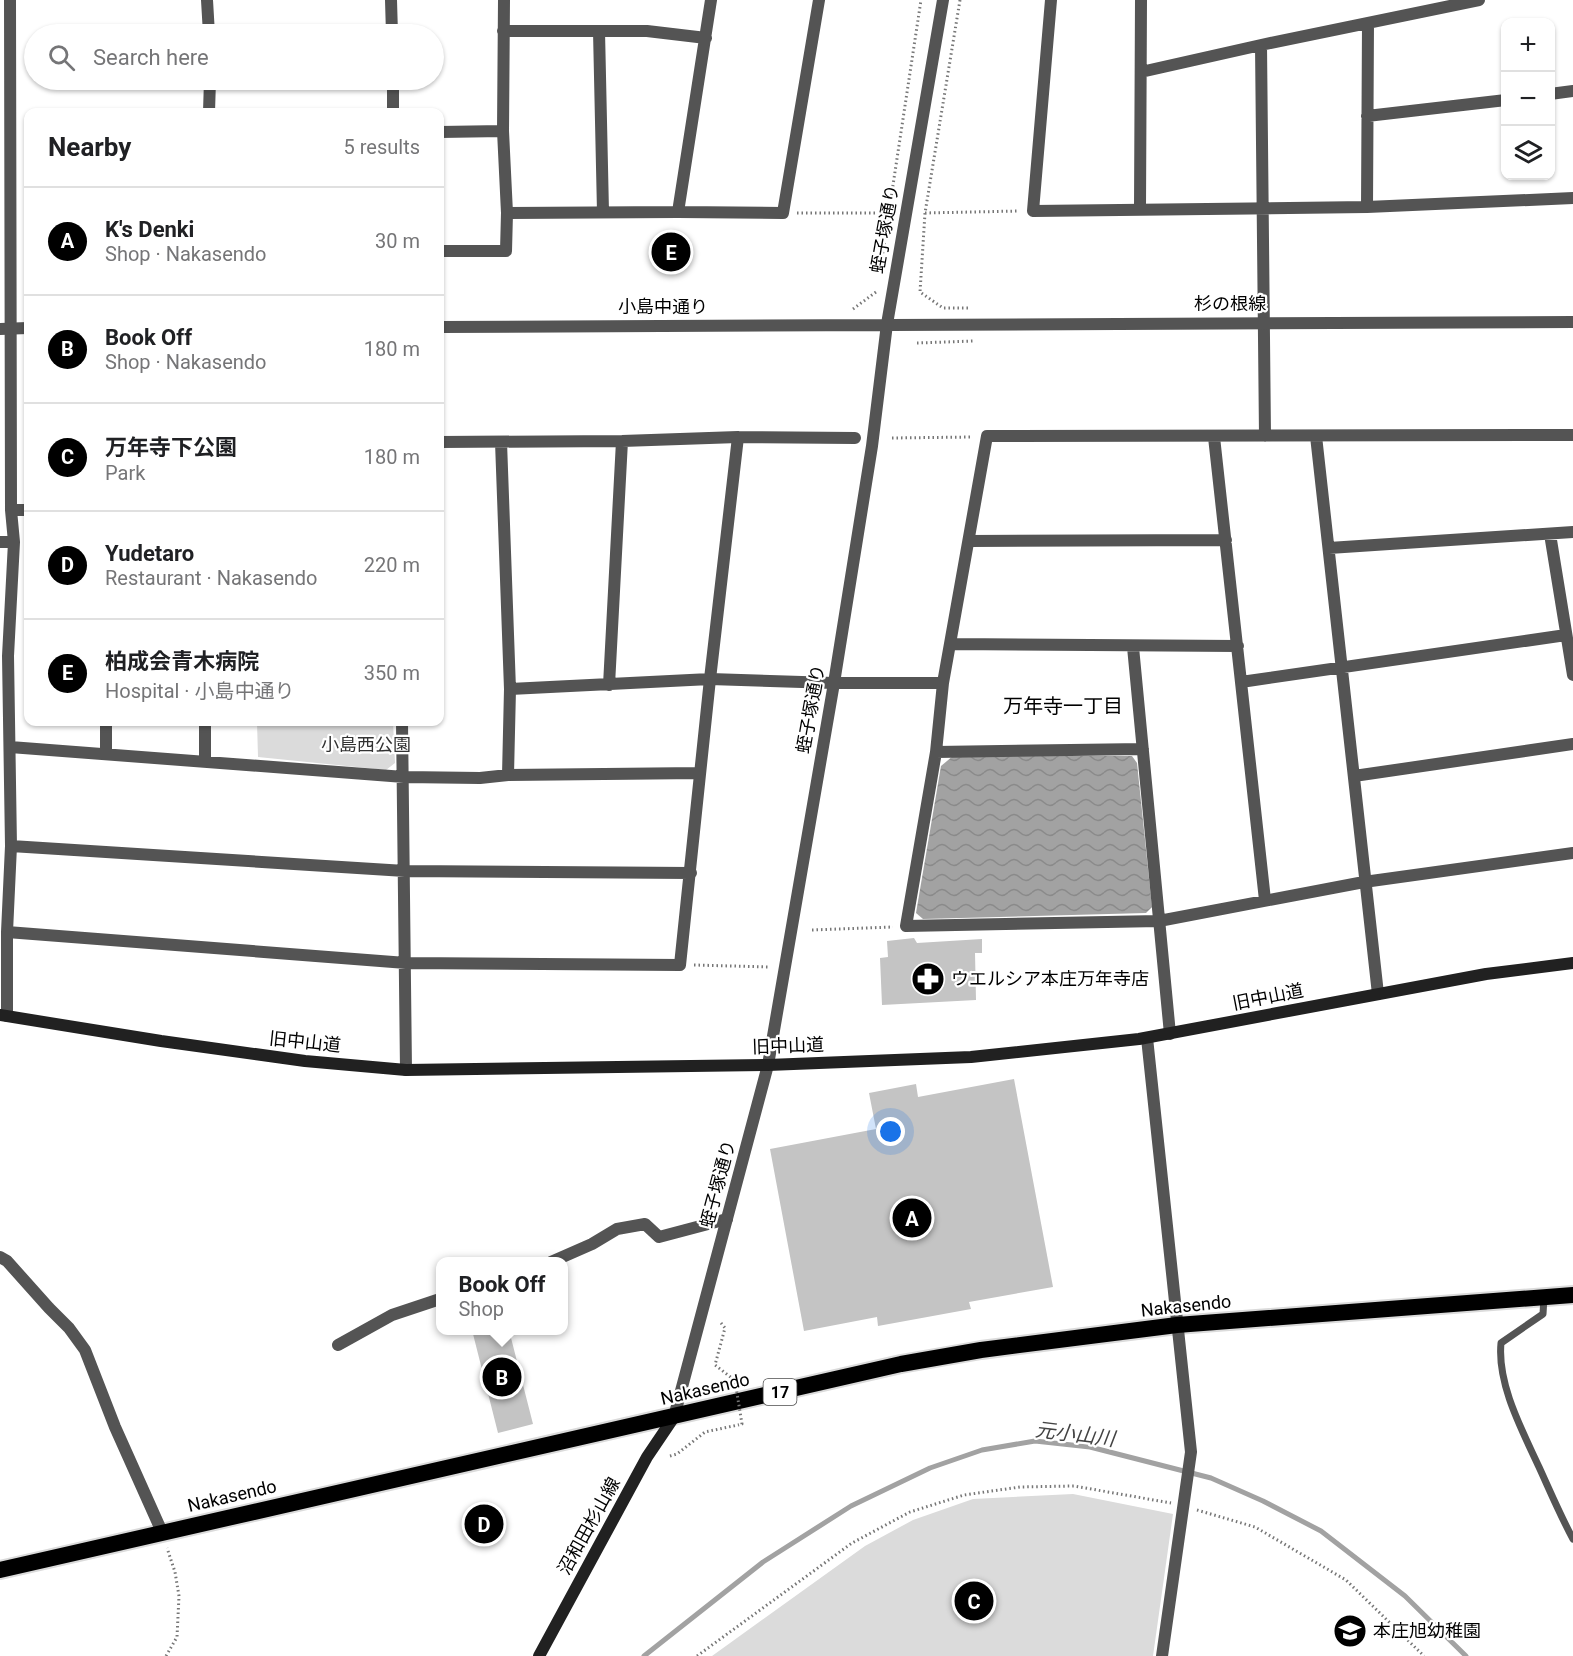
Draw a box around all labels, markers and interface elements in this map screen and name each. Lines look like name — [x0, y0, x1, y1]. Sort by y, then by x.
map controls — [1501, 18, 1555, 180]
button: + — [1501, 18, 1555, 72]
search box — [24, 24, 444, 90]
icon: search — [45, 41, 78, 74]
text: Search here — [93, 45, 209, 70]
button: − — [1501, 72, 1555, 126]
button: layers — [1501, 126, 1555, 180]
text: Nearby — [48, 132, 131, 162]
text: 5 results — [344, 135, 420, 159]
street label: 蛭子塚通り — [866, 183, 903, 275]
text: K's Denki — [105, 217, 194, 242]
text: A — [61, 229, 74, 253]
text: 30 m — [375, 229, 420, 253]
pin: E — [652, 230, 690, 274]
text: Shop · Nakasendo — [105, 242, 267, 266]
street label: 杉の根線 — [1194, 293, 1266, 314]
street label: 小島中通り — [618, 296, 708, 317]
text: Book Off — [105, 325, 192, 350]
text: B — [61, 337, 74, 361]
text: 180 m — [364, 337, 420, 361]
text: Shop · Nakasendo — [105, 350, 267, 374]
text: 万年寺下公園 — [105, 435, 237, 460]
text: C — [61, 445, 74, 469]
text: 180 m — [364, 445, 420, 469]
text: Park — [105, 461, 145, 485]
text: Yudetaro — [105, 541, 194, 566]
text: D — [61, 553, 74, 577]
text: 220 m — [364, 553, 420, 577]
text: Restaurant · Nakasendo — [105, 566, 318, 590]
text: 柏成会青木病院 — [105, 649, 259, 674]
text: E — [62, 661, 73, 685]
text: 350 m — [364, 661, 420, 685]
street label: 蛭子塚通り — [792, 663, 829, 755]
text: Hospital · 小島中通り — [105, 679, 295, 703]
district label: 万年寺一丁目 — [1003, 694, 1123, 718]
park label: 小島西公園 — [321, 734, 411, 755]
pharmacy icon: ウエルシア本庄万年寺店 — [910, 961, 946, 997]
place label: ウエルシア本庄万年寺店 — [951, 968, 1149, 989]
street label: 旧中山道 — [1231, 979, 1305, 1014]
street label: 旧中山道 — [268, 1027, 342, 1056]
street label: 旧中山道 — [752, 1034, 824, 1057]
your location — [876, 1117, 905, 1146]
street label: 蛭子塚通り — [696, 1138, 739, 1230]
pin: A — [892, 1196, 932, 1240]
popup — [436, 1257, 568, 1335]
text: Book Off — [458, 1272, 546, 1297]
street label: Nakasendo — [1140, 1290, 1232, 1321]
text: Shop — [458, 1297, 504, 1321]
pin: B — [482, 1354, 522, 1400]
street label: Nakasendo — [658, 1368, 751, 1409]
road number: 17 — [764, 1379, 796, 1405]
water label: 元小山川 — [1034, 1417, 1118, 1451]
street label: 沼和田杉山線 — [553, 1473, 624, 1578]
street label: Nakasendo — [185, 1475, 278, 1516]
pin: D — [464, 1502, 504, 1546]
pin: C — [954, 1578, 994, 1624]
school or university icon: 本庄旭幼稚園 — [1332, 1613, 1368, 1649]
place label: 本庄旭幼稚園 — [1373, 1620, 1481, 1641]

